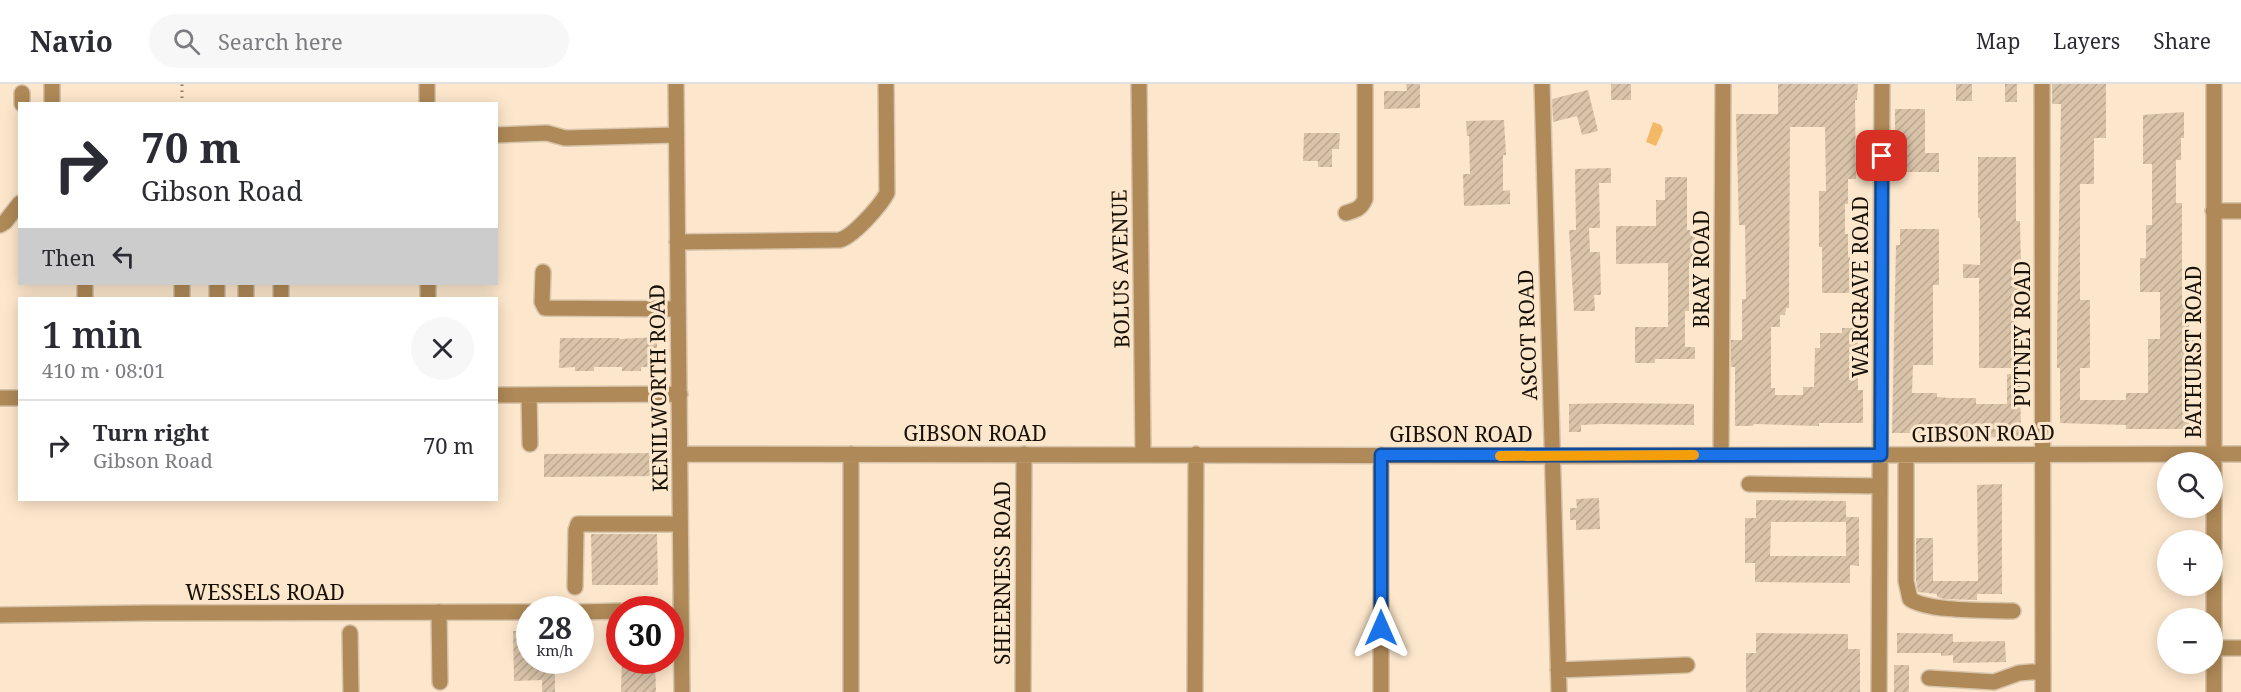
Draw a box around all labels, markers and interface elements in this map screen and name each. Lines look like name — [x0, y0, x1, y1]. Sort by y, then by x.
search box — [149, 14, 569, 68]
text: Navio — [30, 22, 113, 60]
icon: search — [170, 25, 203, 58]
text: Search here — [218, 26, 343, 56]
text: Map — [1976, 27, 2020, 55]
text: Layers — [2053, 27, 2120, 55]
text: Share — [2153, 27, 2211, 55]
text: 70 m — [141, 118, 241, 175]
icon: right — [42, 126, 120, 204]
pin — [1856, 130, 1907, 181]
icon: arrive — [1865, 139, 1898, 172]
text: Gibson Road — [141, 172, 303, 209]
street label: BOLUS AVENUE — [1105, 189, 1135, 349]
street label: WARGRAVE ROAD — [1846, 196, 1874, 378]
street label: BRAY ROAD — [1687, 210, 1715, 328]
icon: left — [107, 240, 140, 273]
text: Then — [42, 242, 95, 272]
street label: PUTNEY ROAD — [2008, 261, 2036, 407]
street label: BATHURST ROAD — [2179, 265, 2207, 439]
street label: ASCOT ROAD — [1511, 269, 1543, 401]
street label: KENILWORTH ROAD — [642, 284, 674, 492]
text: 1 min — [42, 310, 143, 359]
button: close — [411, 317, 474, 380]
text: 410 m · 08:01 — [42, 357, 165, 384]
text: Turn right — [93, 417, 209, 447]
street label: GIBSON ROAD — [1911, 418, 2055, 448]
street label: GIBSON ROAD — [903, 419, 1047, 447]
street label: GIBSON ROAD — [1389, 420, 1533, 448]
icon: right — [42, 429, 75, 462]
text: 70 m — [423, 430, 474, 460]
text: Gibson Road — [93, 447, 213, 474]
map controls — [2157, 452, 2223, 674]
button: search — [2157, 452, 2223, 518]
street label: SHEERNESS ROAD — [988, 481, 1016, 665]
button: + — [2157, 530, 2223, 596]
street label: WESSELS ROAD — [185, 578, 345, 606]
speed limit sign: 30 — [606, 596, 684, 674]
position arrow — [1349, 596, 1413, 660]
text: 28 — [538, 607, 572, 648]
button: − — [2157, 608, 2223, 674]
text: km/h — [537, 640, 573, 660]

